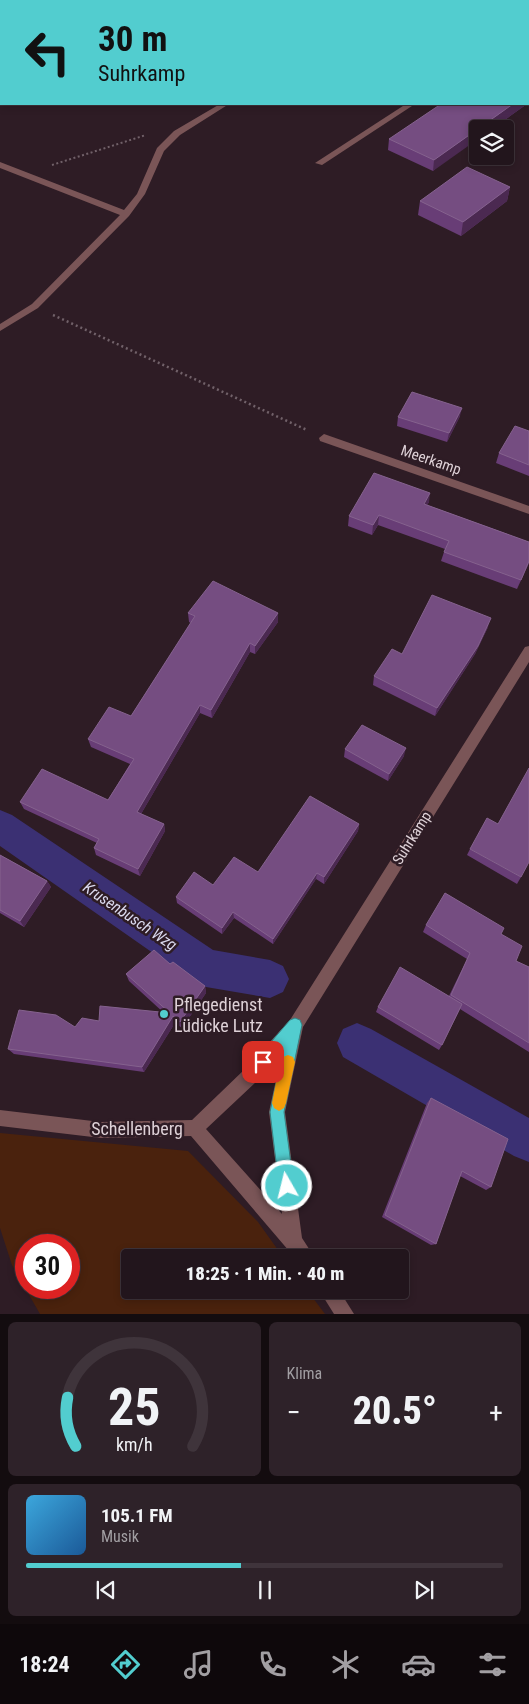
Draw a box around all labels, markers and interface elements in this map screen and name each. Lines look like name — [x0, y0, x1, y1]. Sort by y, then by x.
text: 30 m — [98, 19, 167, 60]
icon: left — [15, 20, 80, 85]
text: Suhrkamp — [98, 61, 185, 86]
map controls — [469, 120, 514, 165]
button: layers — [469, 120, 514, 165]
street label: Meerkamp — [398, 441, 464, 479]
street label: Suhrkamp — [389, 808, 435, 868]
water label: Krusenbusch Wzg — [79, 878, 181, 955]
place label: Pflegedienst Lüdicke Lutz — [174, 994, 263, 1036]
marker: Pflegedienst Lüdicke Lutz — [158, 1008, 170, 1020]
pin — [242, 1041, 284, 1083]
icon: arrive — [249, 1048, 277, 1076]
street label: Schellenberg — [91, 1118, 183, 1139]
position arrow — [260, 1159, 312, 1211]
speed limit sign: 30 — [15, 1234, 80, 1299]
text: 18:25 · 1 Min. · 40 m — [186, 1262, 344, 1285]
text: Klima — [287, 1364, 322, 1383]
text: 25 — [108, 1377, 161, 1438]
text: 20.5° — [353, 1389, 437, 1433]
text: − — [287, 1396, 301, 1429]
text: + — [489, 1396, 503, 1429]
text: km/h — [116, 1434, 153, 1455]
text: 105.1 FM — [101, 1504, 173, 1527]
text: Musik — [101, 1527, 139, 1546]
icon: previous — [92, 1576, 120, 1604]
icon: pause — [251, 1576, 279, 1604]
icon: next — [410, 1576, 438, 1604]
icon: directions — [108, 1647, 143, 1682]
icon: music — [181, 1647, 216, 1682]
icon: phone — [255, 1647, 290, 1682]
icon: climate — [328, 1647, 363, 1682]
icon: car — [401, 1647, 436, 1682]
icon: filters — [475, 1647, 510, 1682]
text: 18:24 — [19, 1652, 70, 1677]

